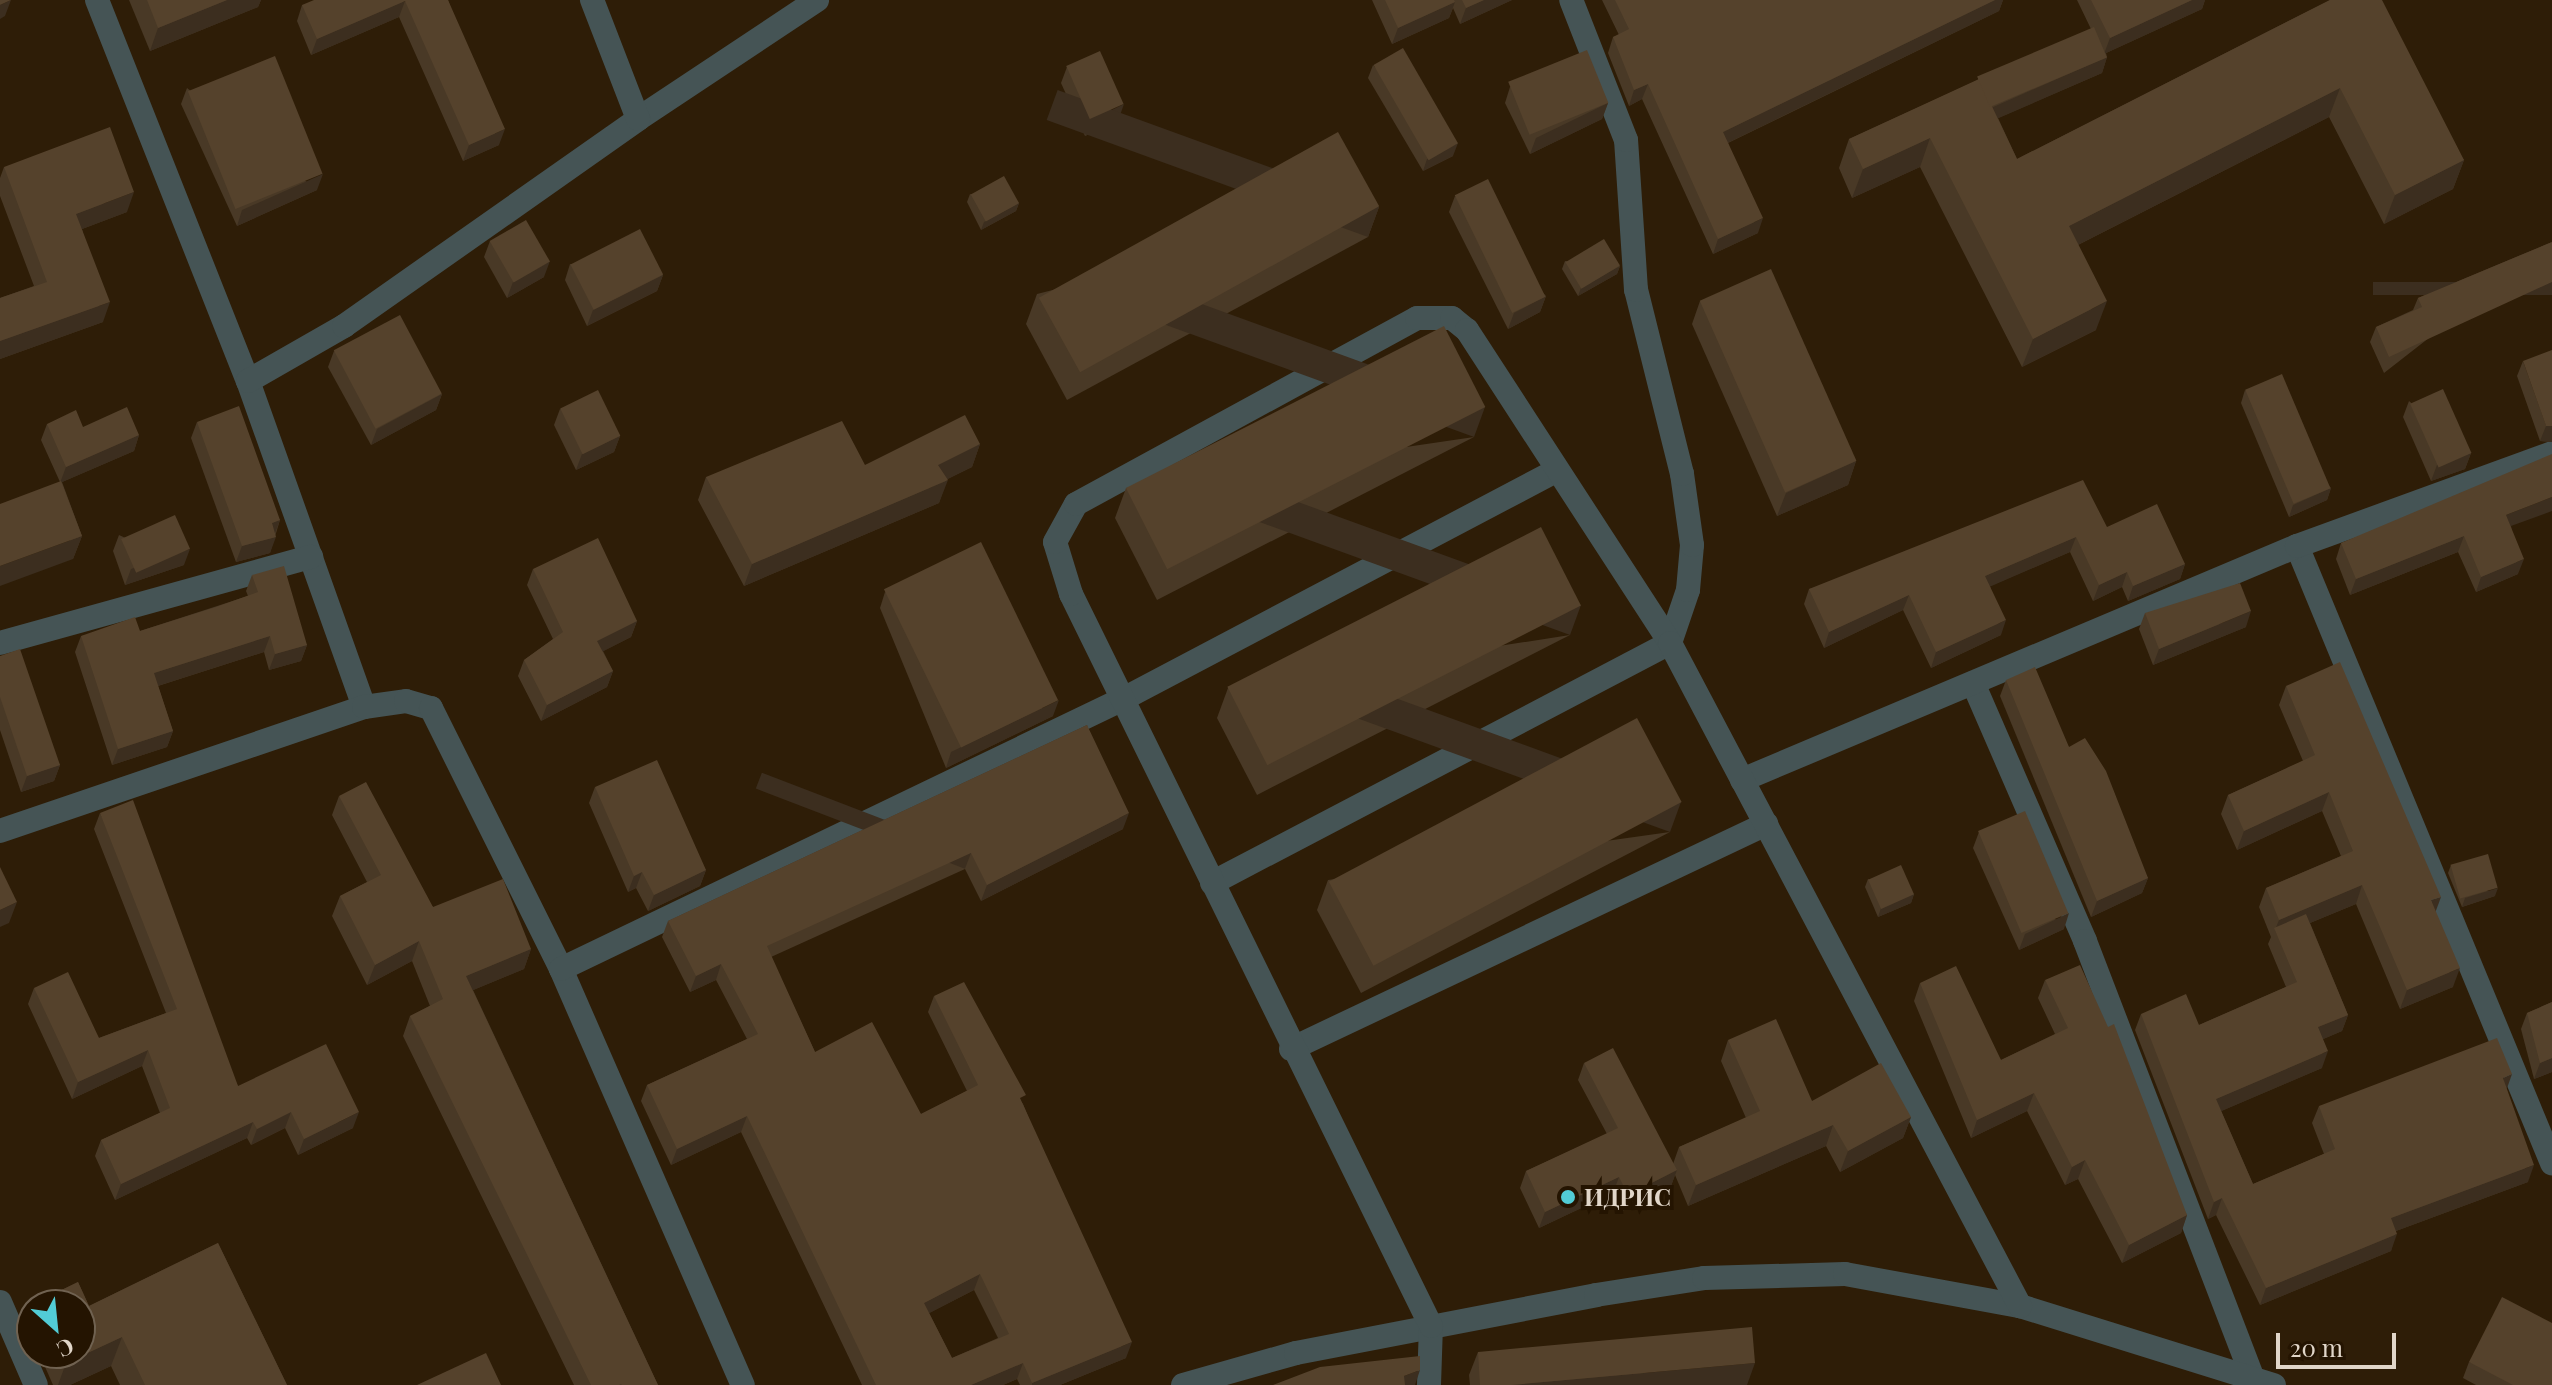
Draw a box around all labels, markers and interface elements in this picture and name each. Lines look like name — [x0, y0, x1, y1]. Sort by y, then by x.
place label: ИДРИС — [1584, 1183, 1671, 1211]
marker: ИДРИС — [1559, 1188, 1577, 1206]
north arrow — [16, 1289, 96, 1369]
scale bar — [2280, 1317, 2400, 1367]
text: 20 m — [2290, 1331, 2343, 1363]
text: С — [52, 1332, 80, 1365]

